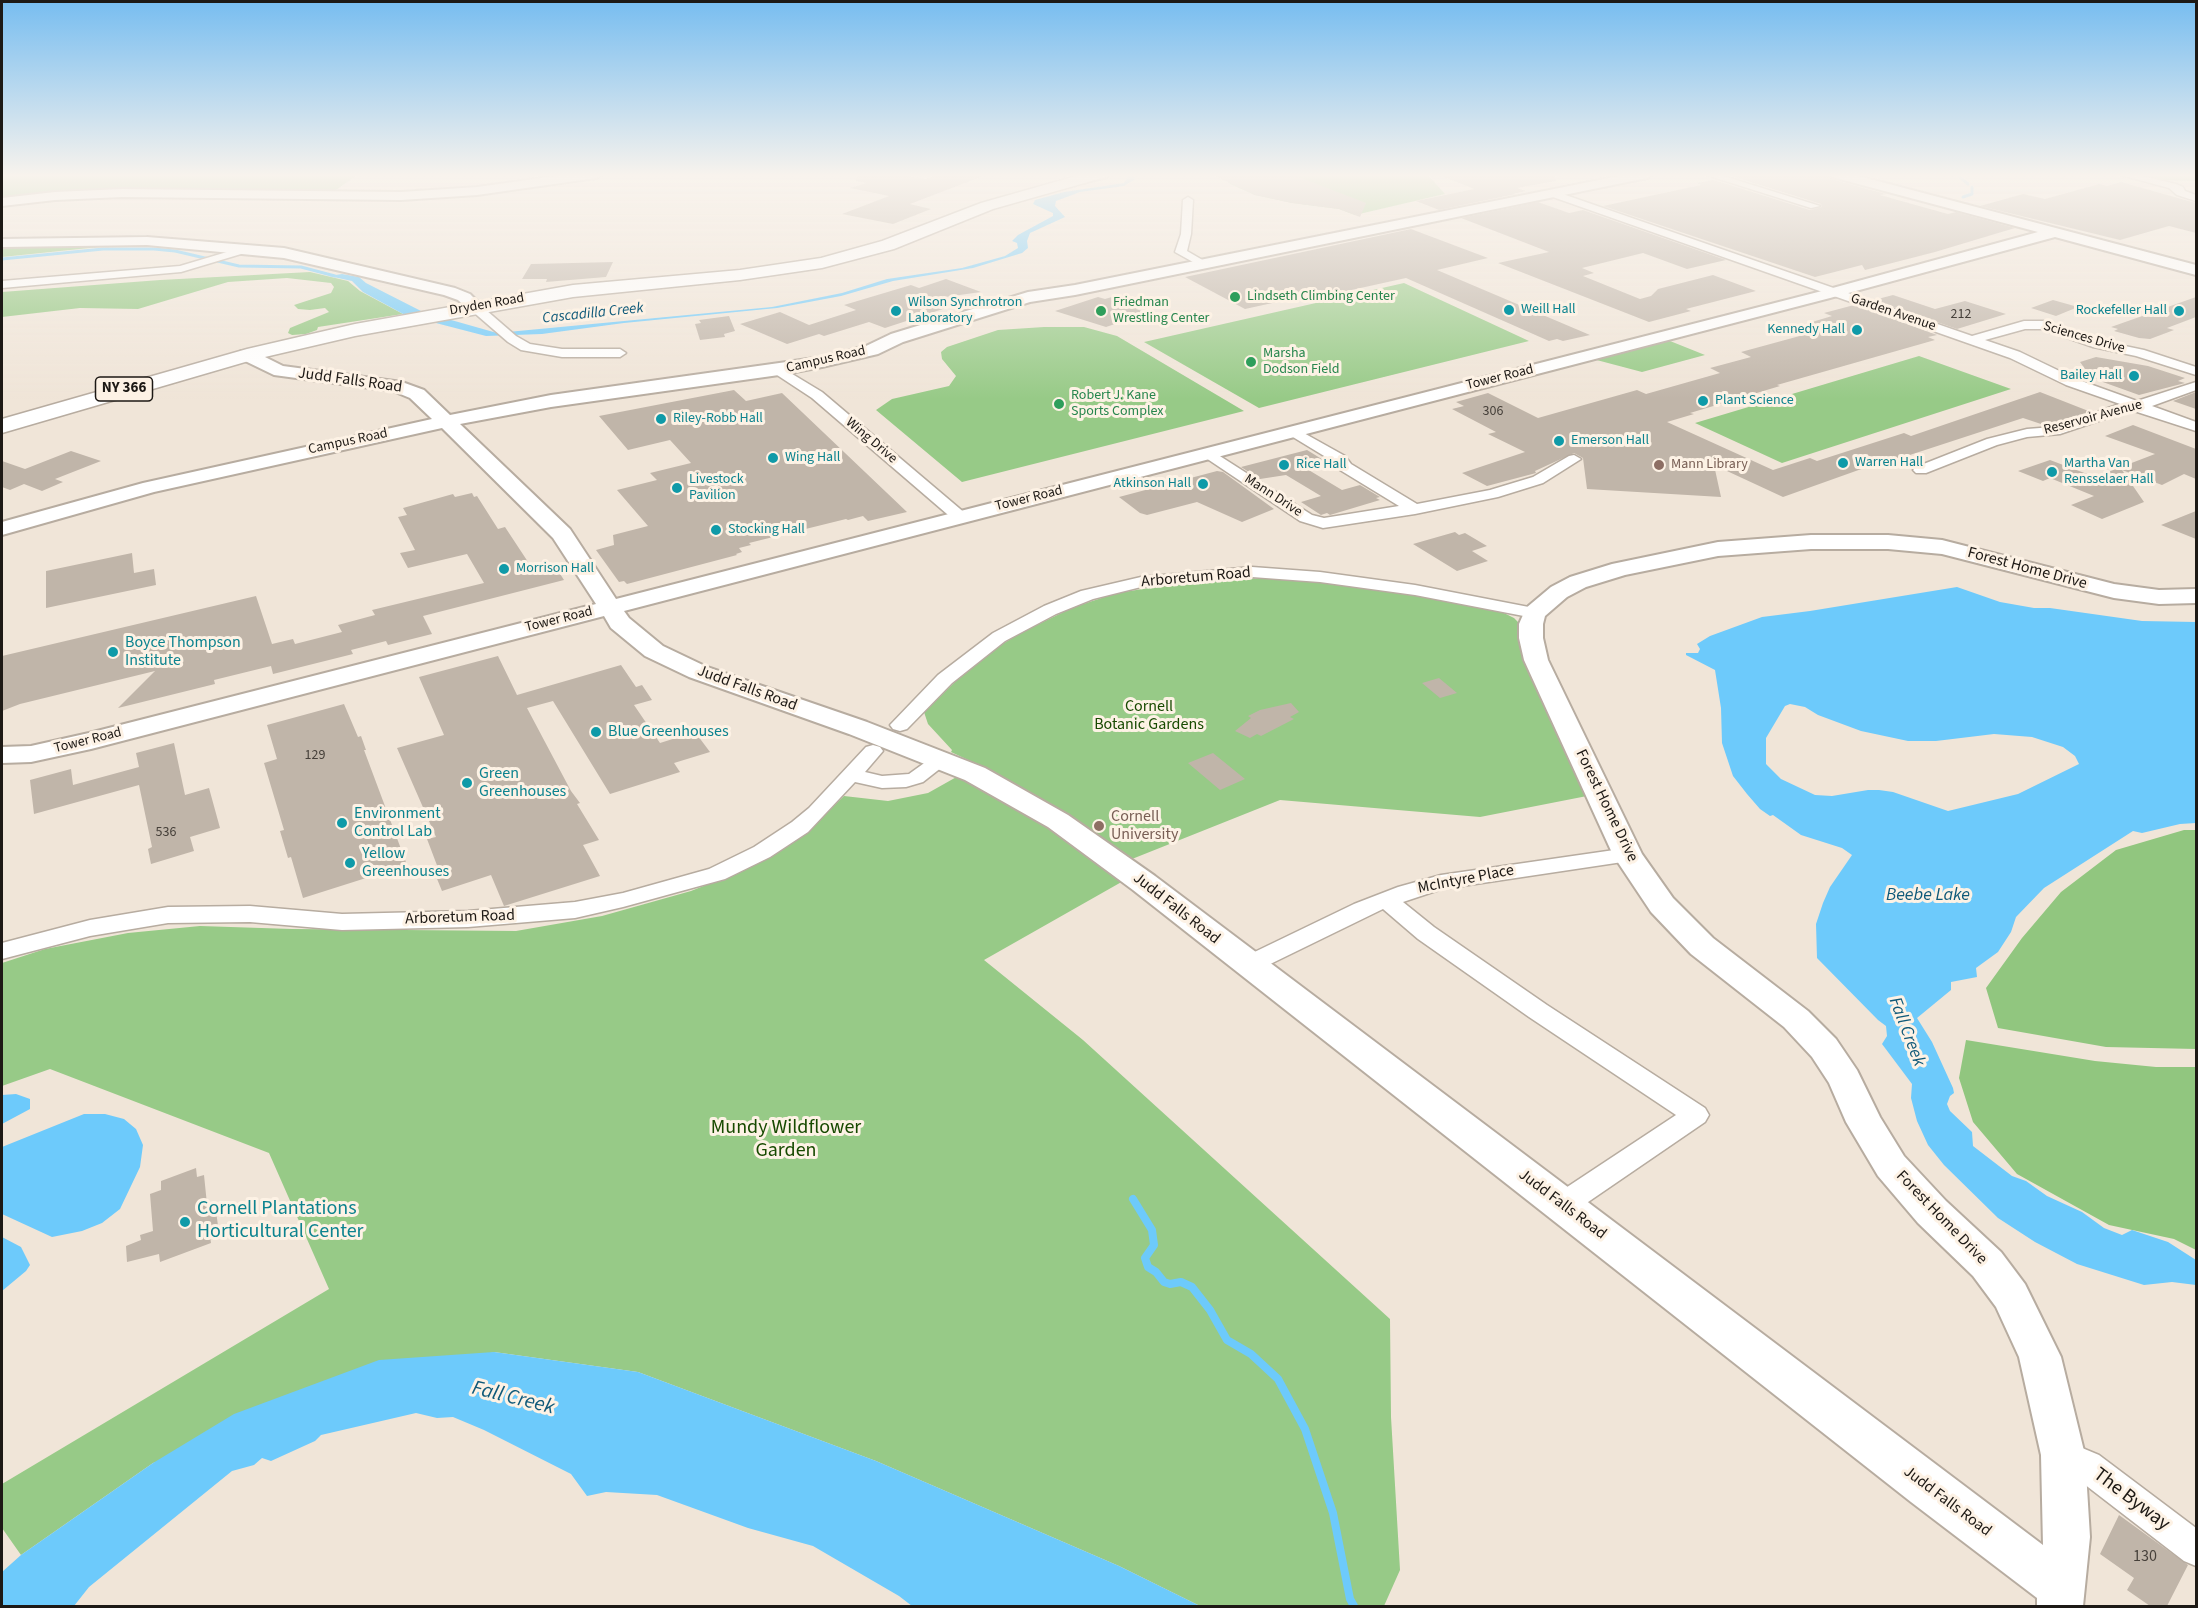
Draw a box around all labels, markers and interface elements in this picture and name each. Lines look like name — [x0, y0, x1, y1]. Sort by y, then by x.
place label: Lindseth Climbing Center — [1247, 289, 1395, 305]
street label: Dryden Road — [448, 290, 526, 320]
marker: Lindseth Climbing Center — [1228, 290, 1242, 304]
street label: Garden Avenue — [1848, 291, 1938, 335]
place label: Wilson Synchrotron Laboratory — [908, 295, 1022, 328]
place label: Friedman Wrestling Center — [1113, 295, 1209, 328]
water label: Cascadilla Creek — [542, 300, 644, 328]
place label: Weill Hall — [1521, 302, 1576, 318]
marker: Weill Hall — [1502, 303, 1516, 317]
place label: Rockefeller Hall — [2076, 303, 2167, 319]
marker: Wilson Synchrotron Laboratory — [889, 304, 903, 318]
marker: Friedman Wrestling Center — [1094, 304, 1108, 318]
marker: Rockefeller Hall — [2172, 304, 2186, 318]
house number: 212 — [1951, 307, 1971, 323]
street label: Sciences Drive — [2041, 318, 2127, 358]
place label: Kennedy Hall — [1767, 322, 1845, 338]
marker: Kennedy Hall — [1850, 323, 1864, 337]
street label: Campus Road — [785, 343, 867, 377]
place label: Marsha Dodson Field — [1263, 346, 1340, 378]
marker: Marsha Dodson Field — [1244, 355, 1258, 369]
street label: Tower Road — [1465, 362, 1535, 394]
street label: Judd Falls Road — [297, 364, 403, 398]
place label: Bailey Hall — [2060, 368, 2122, 384]
marker: Bailey Hall — [2127, 369, 2141, 383]
road number: NY 366 — [96, 377, 152, 401]
place label: Robert J. Kane Sports Complex — [1071, 388, 1164, 420]
place label: Plant Science — [1715, 393, 1794, 409]
marker: Plant Science — [1696, 394, 1710, 408]
marker: Robert J. Kane Sports Complex — [1052, 397, 1066, 411]
street label: Reservoir Avenue — [2042, 397, 2144, 439]
house number: 306 — [1483, 404, 1503, 420]
place label: Riley-Robb Hall — [673, 411, 763, 427]
marker: Riley-Robb Hall — [654, 412, 668, 426]
street label: Wing Drive — [842, 415, 900, 467]
street label: Campus Road — [307, 425, 389, 459]
place label: Emerson Hall — [1571, 433, 1649, 449]
marker: Emerson Hall — [1552, 434, 1566, 448]
place label: Wing Hall — [785, 450, 840, 466]
marker: Wing Hall — [766, 451, 780, 465]
place label: Warren Hall — [1855, 455, 1923, 471]
marker: Warren Hall — [1836, 456, 1850, 470]
place label: Martha Van Rensselaer Hall — [2064, 456, 2154, 488]
place label: Rice Hall — [1296, 457, 1347, 473]
place label: Mann Library — [1671, 457, 1748, 473]
marker: Rice Hall — [1277, 458, 1291, 472]
marker: Mann Library — [1652, 458, 1666, 472]
marker: Martha Van Rensselaer Hall — [2045, 465, 2059, 479]
street label: Mann Drive — [1241, 471, 1305, 521]
place label: Livestock Pavilion — [689, 472, 744, 504]
place label: Atkinson Hall — [1114, 476, 1191, 492]
marker: Atkinson Hall — [1196, 477, 1210, 491]
marker: Livestock Pavilion — [670, 481, 684, 495]
street label: Tower Road — [994, 483, 1064, 515]
place label: Stocking Hall — [728, 522, 805, 538]
marker: Stocking Hall — [709, 523, 723, 537]
street label: Forest Home Drive — [1965, 544, 2089, 594]
place label: Morrison Hall — [516, 561, 594, 577]
marker: Morrison Hall — [497, 562, 511, 576]
street label: Arboretum Road — [1140, 564, 1252, 592]
street label: Tower Road — [524, 604, 594, 636]
place label: Boyce Thompson Institute — [125, 633, 241, 671]
marker: Boyce Thompson Institute — [106, 645, 120, 659]
street label: Judd Falls Road — [694, 662, 800, 716]
park label: Cornell Botanic Gardens — [1094, 697, 1204, 735]
place label: Blue Greenhouses — [608, 722, 729, 742]
street label: Tower Road — [53, 725, 123, 757]
marker: Blue Greenhouses — [589, 725, 603, 739]
street label: Forest Home Drive — [1570, 747, 1642, 865]
house number: 129 — [305, 748, 325, 764]
place label: Green Greenhouses — [479, 764, 566, 802]
marker: Green Greenhouses — [460, 776, 474, 790]
place label: Environment Control Lab — [354, 804, 441, 842]
place label: Cornell University — [1111, 807, 1178, 845]
marker: Environment Control Lab — [335, 816, 349, 830]
marker: Cornell University — [1092, 819, 1106, 833]
house number: 536 — [156, 825, 176, 841]
place label: Yellow Greenhouses — [362, 844, 449, 882]
marker: Yellow Greenhouses — [343, 856, 357, 870]
street label: McIntyre Place — [1416, 861, 1516, 899]
street label: Judd Falls Road — [1129, 869, 1223, 949]
water label: Beebe Lake — [1886, 885, 1970, 907]
street label: Arboretum Road — [405, 906, 515, 930]
water label: Fall Creek — [1883, 994, 1929, 1070]
park label: Mundy Wildflower Garden — [711, 1117, 861, 1164]
street label: Judd Falls Road — [1514, 1166, 1610, 1244]
street label: Forest Home Drive — [1891, 1167, 1991, 1269]
place label: Cornell Plantations Horticultural Center — [197, 1198, 364, 1245]
marker: Cornell Plantations Horticultural Center — [178, 1215, 192, 1229]
water label: Fall Creek — [469, 1377, 557, 1421]
street label: Judd Falls Road — [1899, 1463, 1995, 1541]
street label: The Byway — [2088, 1463, 2174, 1537]
house number: 130 — [2133, 1547, 2157, 1567]

